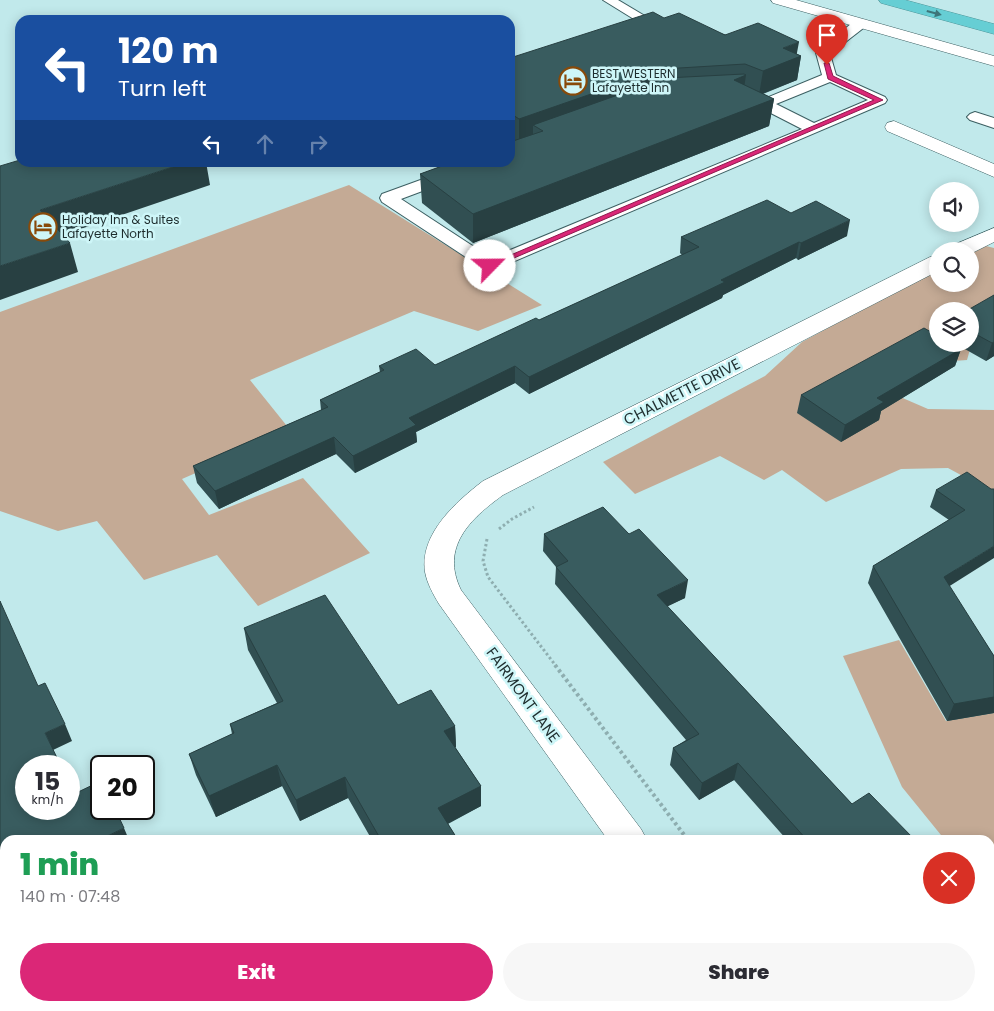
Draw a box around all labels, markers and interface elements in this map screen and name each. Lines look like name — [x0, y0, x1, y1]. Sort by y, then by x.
one-way arrow — [926, 9, 941, 17]
pin — [806, 14, 848, 65]
icon: arrive — [813, 21, 841, 49]
text: 120 m — [118, 26, 218, 75]
icon: left — [35, 35, 100, 100]
place label: BEST WESTERN Lafayette Inn — [592, 65, 676, 96]
hotel icon: BEST WESTERN Lafayette Inn — [558, 66, 588, 96]
text: Turn left — [118, 73, 206, 104]
icon: left — [198, 130, 226, 158]
icon: ahead — [251, 130, 279, 158]
icon: right — [304, 130, 332, 158]
map controls — [929, 182, 979, 352]
button: sound — [929, 182, 979, 232]
place label: Holiday Inn & Suites Lafayette North — [62, 211, 179, 242]
hotel icon: Holiday Inn & Suites Lafayette North — [28, 212, 58, 242]
position arrow — [463, 239, 515, 291]
button: search — [929, 242, 979, 292]
button: layers — [929, 302, 979, 352]
street label: CHALMETTE DRIVE — [620, 353, 744, 430]
street label: FAIRMONT LANE — [482, 643, 565, 746]
speed limit sign: 20 — [90, 755, 155, 820]
text: 15 — [35, 764, 60, 799]
text: km/h — [32, 791, 63, 808]
text: 1 min — [20, 843, 99, 886]
button: close — [923, 852, 975, 904]
text: 140 m · 07:48 — [20, 885, 120, 908]
button: Exit — [20, 943, 493, 1001]
button: Share — [503, 943, 975, 1001]

